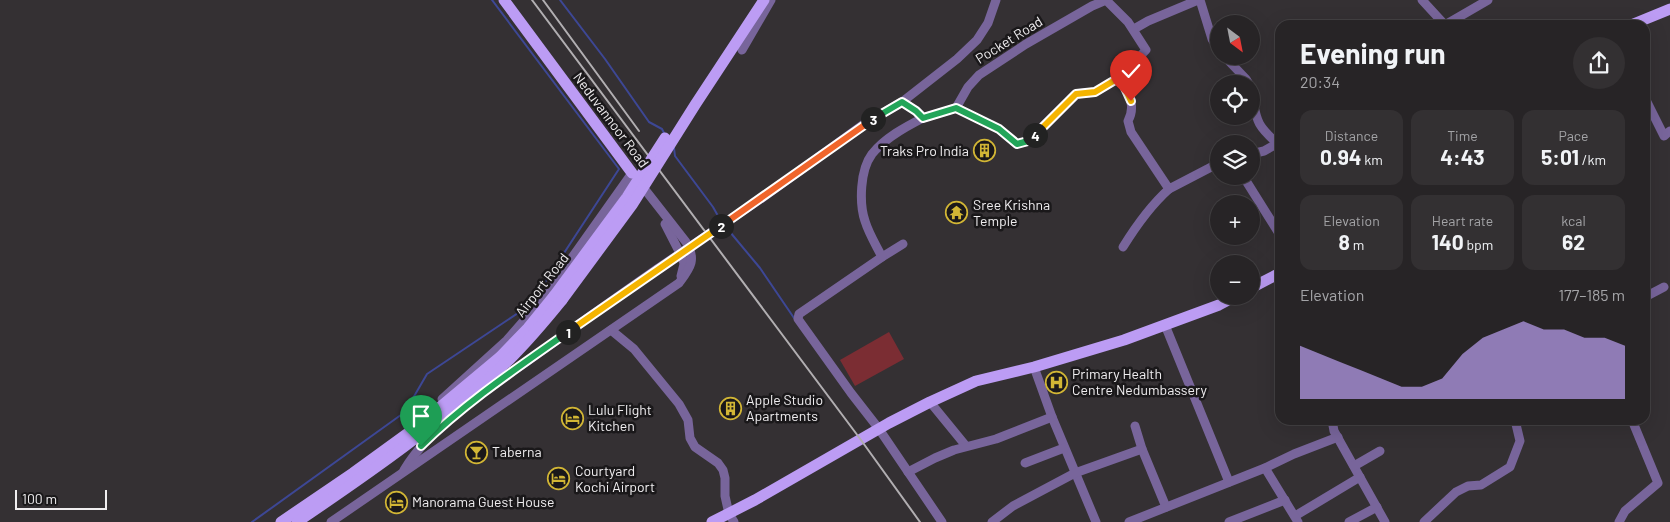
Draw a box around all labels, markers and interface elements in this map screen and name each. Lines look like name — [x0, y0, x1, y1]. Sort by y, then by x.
street label: Pocket Road — [972, 12, 1045, 67]
north arrow — [1210, 15, 1260, 65]
map controls — [1210, 15, 1260, 305]
text: Evening run — [1300, 36, 1446, 70]
button: share — [1573, 37, 1625, 89]
pin — [1110, 50, 1152, 101]
icon: check — [1117, 57, 1145, 85]
street label: Neduvannoor Road — [570, 69, 653, 171]
text: 20:34 — [1300, 72, 1340, 91]
button: locate — [1210, 75, 1260, 125]
pin: 3 — [860, 106, 886, 132]
text: 3 — [870, 111, 877, 128]
pin: 4 — [1022, 122, 1048, 148]
text: 4 — [1031, 127, 1040, 144]
text: Distance — [1325, 127, 1378, 144]
text: Time — [1447, 127, 1478, 144]
text: Pace — [1558, 127, 1589, 144]
button: layers — [1210, 135, 1260, 185]
building icon: Traks Pro India — [973, 139, 997, 163]
place label: Traks Pro India — [880, 142, 969, 159]
text: 0.94 — [1320, 144, 1362, 169]
text: 4:43 — [1440, 144, 1485, 169]
text: 5:01 — [1541, 144, 1579, 169]
text: km — [1362, 151, 1383, 168]
text: /km — [1579, 151, 1606, 168]
button: + — [1210, 195, 1260, 245]
place label: Sree Krishna Temple — [973, 196, 1050, 229]
temple icon: Sree Krishna Temple — [945, 201, 969, 225]
text: Elevation — [1323, 212, 1380, 229]
text: Heart rate — [1432, 212, 1493, 229]
text: kcal — [1561, 212, 1586, 229]
pin: 2 — [708, 214, 734, 238]
text: 2 — [718, 218, 725, 235]
text: 8 — [1339, 229, 1350, 254]
text: 140 — [1432, 229, 1464, 254]
text: 62 — [1562, 229, 1585, 254]
text: m — [1350, 236, 1364, 253]
text: bpm — [1464, 236, 1493, 253]
street label: Airport Road — [511, 249, 572, 320]
button: − — [1210, 255, 1260, 305]
text: Elevation — [1300, 285, 1364, 304]
text: 177–185 m — [1558, 285, 1625, 304]
pin: 1 — [556, 320, 580, 344]
text: 1 — [566, 324, 571, 341]
place label: Primary Health Centre Nedumbassery — [1072, 365, 1208, 398]
hospital icon: Primary Health Centre Nedumbassery — [1044, 370, 1068, 394]
place label: Apple Studio Apartments — [746, 391, 823, 424]
pin — [400, 395, 442, 446]
building icon: Apple Studio Apartments — [718, 396, 742, 420]
place label: Lulu Flight Kitchen — [588, 401, 652, 434]
icon: arrive — [407, 402, 435, 430]
hotel icon: Lulu Flight Kitchen — [560, 406, 584, 430]
bar icon: Taberna — [464, 440, 488, 464]
place label: Taberna — [492, 443, 542, 460]
place label: Courtyard Kochi Airport — [575, 462, 655, 495]
hotel icon: Courtyard Kochi Airport — [547, 467, 571, 491]
scale bar — [15, 487, 108, 510]
text: 100 m — [22, 490, 57, 507]
hotel icon: Manorama Guest House — [384, 490, 408, 514]
place label: Manorama Guest House — [412, 493, 555, 510]

